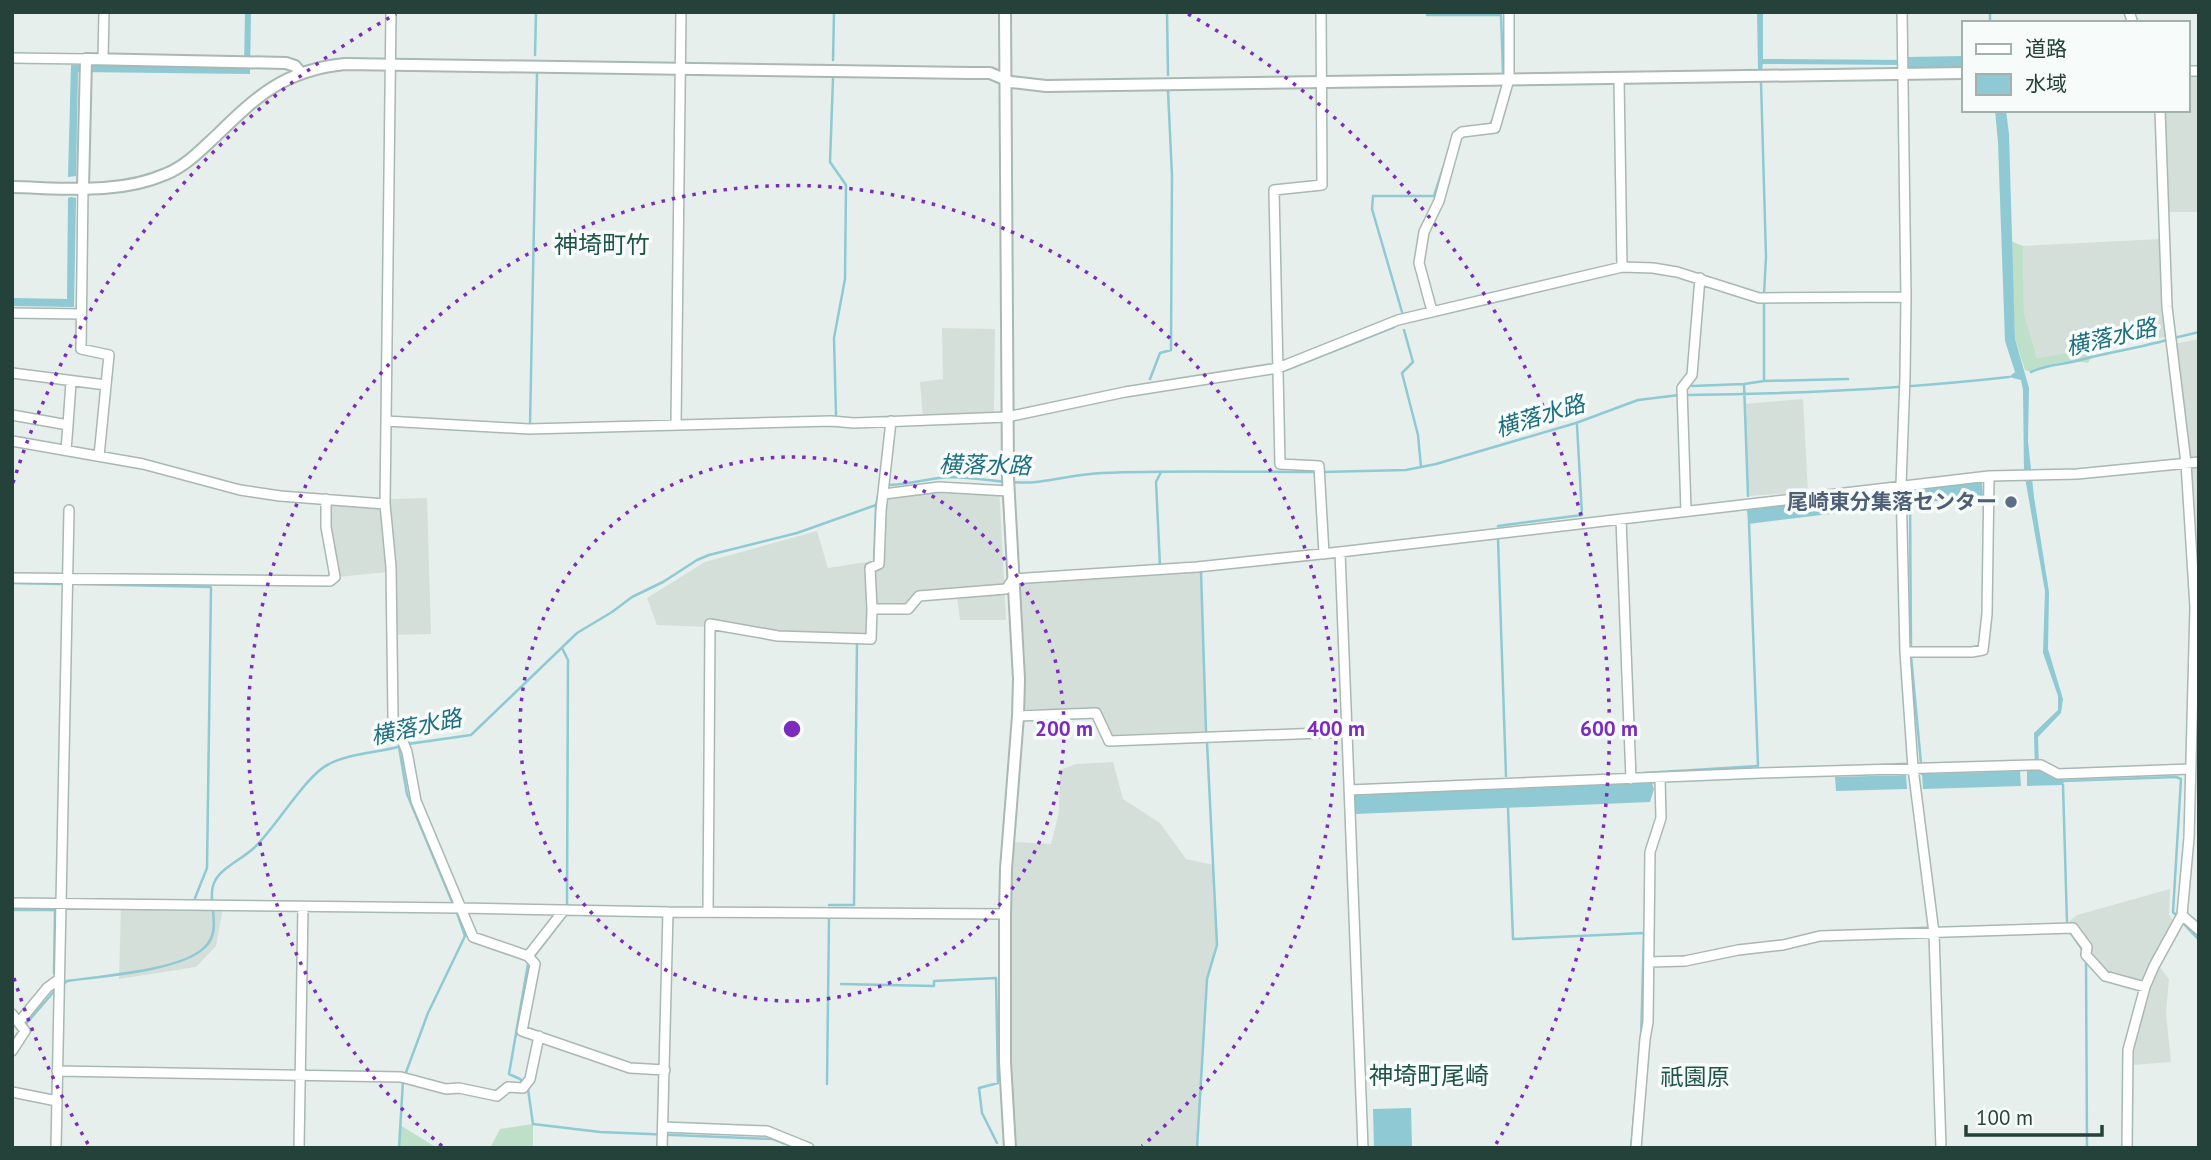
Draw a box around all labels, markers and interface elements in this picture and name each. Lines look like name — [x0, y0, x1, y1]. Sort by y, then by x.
legend — [1962, 21, 2190, 112]
text: 道路 — [2025, 35, 2067, 62]
text: 水域 — [2025, 70, 2067, 97]
district label: 神埼町竹 — [554, 229, 650, 260]
water label: 横落水路 — [2063, 312, 2161, 361]
water label: 横落水路 — [1492, 388, 1590, 443]
water label: 横落水路 — [939, 449, 1033, 480]
place label: 尾崎東分集落センター — [1787, 488, 1997, 515]
marker: 尾崎東分集落センター — [2003, 494, 2019, 510]
water label: 横落水路 — [368, 702, 466, 750]
text: 200 m — [1035, 715, 1093, 742]
text: 400 m — [1307, 715, 1365, 742]
text: 600 m — [1580, 715, 1638, 742]
centre of rings — [780, 717, 804, 741]
district label: 神埼町尾崎 — [1369, 1060, 1489, 1091]
district label: 祇園原 — [1661, 1062, 1730, 1091]
scale bar — [1966, 1094, 2102, 1138]
text: 100 m — [1976, 1104, 2033, 1131]

